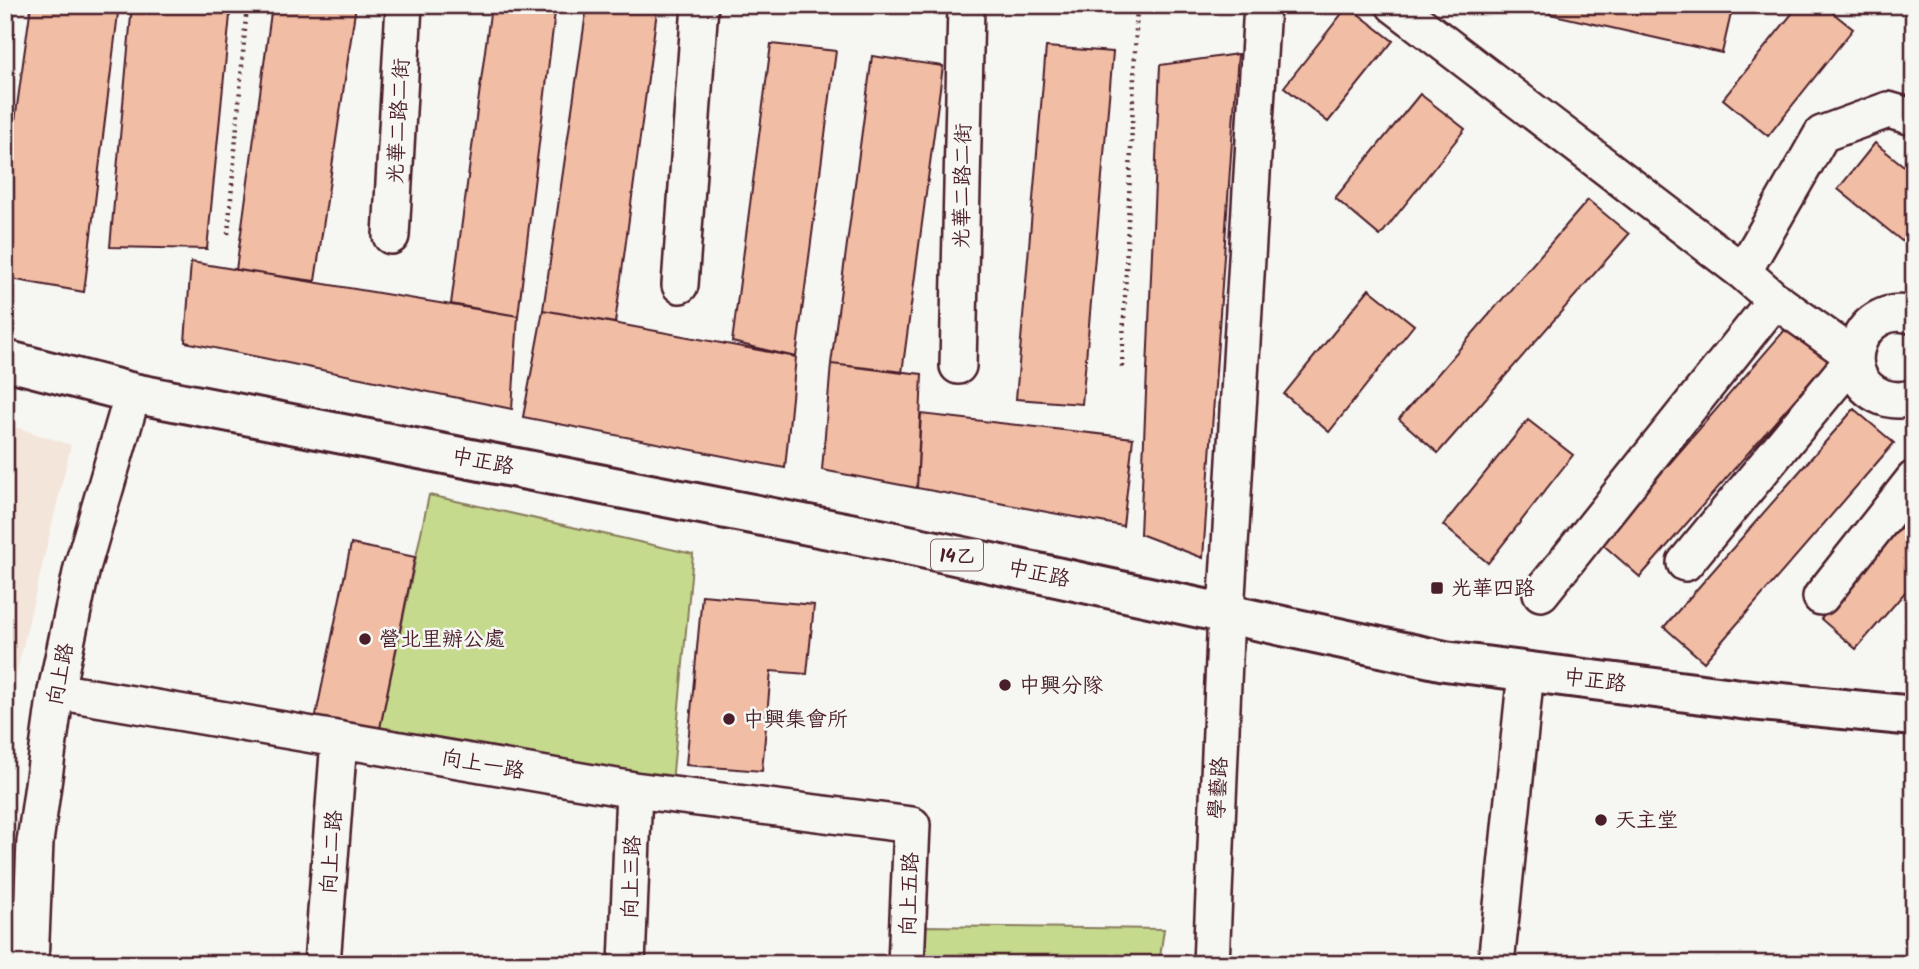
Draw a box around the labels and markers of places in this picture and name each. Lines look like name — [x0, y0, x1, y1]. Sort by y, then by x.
place label: 光華四路 — [1451, 573, 1535, 606]
marker: 光華四路 — [1429, 580, 1445, 596]
place label: 營北里辦公處 — [379, 624, 505, 657]
marker: 營北里辦公處 — [357, 631, 373, 647]
place label: 中興分隊 — [1019, 670, 1103, 703]
marker: 中興分隊 — [997, 677, 1013, 693]
place label: 中興集會所 — [743, 704, 848, 737]
marker: 中興集會所 — [721, 711, 737, 727]
place label: 天主堂 — [1615, 805, 1678, 838]
marker: 天主堂 — [1593, 812, 1609, 828]

